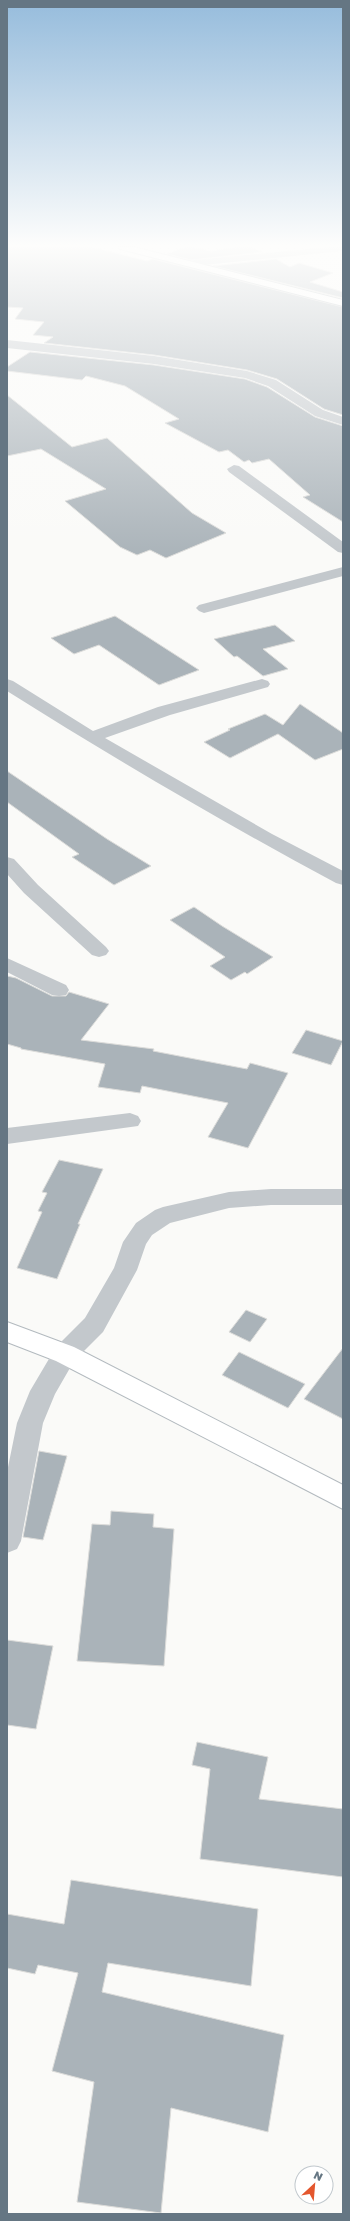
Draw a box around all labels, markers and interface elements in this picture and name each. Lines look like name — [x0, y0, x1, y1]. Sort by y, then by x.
north arrow — [294, 2165, 334, 2205]
text: N — [312, 2168, 325, 2183]

